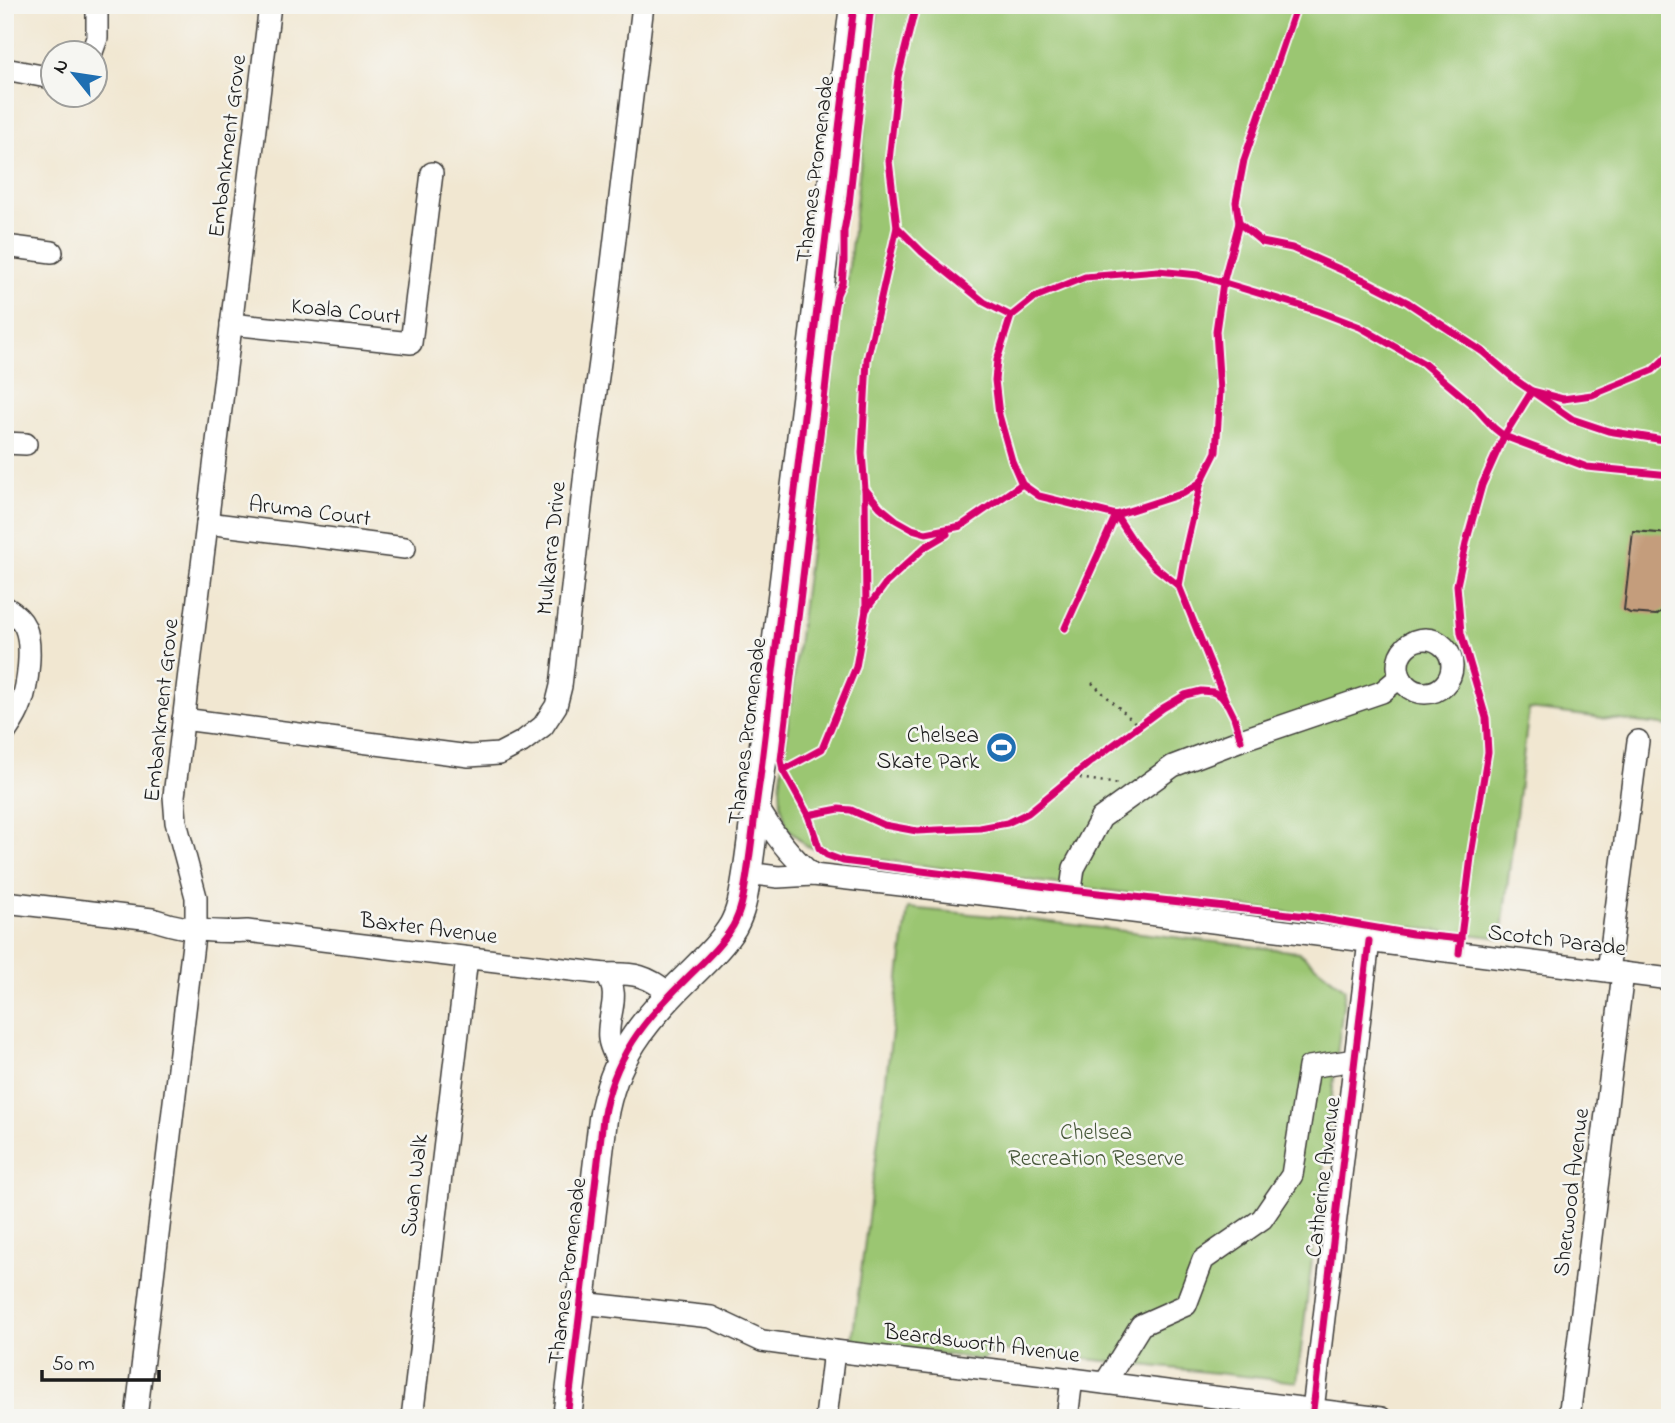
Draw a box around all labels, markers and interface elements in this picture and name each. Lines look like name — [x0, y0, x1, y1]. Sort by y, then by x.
north arrow — [38, 38, 108, 108]
street label: Embankment Grove — [201, 52, 256, 240]
text: N — [47, 54, 76, 79]
street label: Thames Promenade — [789, 73, 844, 265]
street label: Koala Court — [289, 290, 402, 335]
street label: Mulkarra Drive — [529, 479, 576, 617]
street label: Aruma Court — [247, 489, 373, 536]
street label: Embankment Grove — [136, 616, 189, 804]
street label: Thames Promenade — [721, 635, 776, 827]
place label: Chelsea Skate Park — [876, 720, 980, 779]
sports icon: Chelsea Skate Park — [985, 730, 1019, 764]
street label: Baxter Avenue — [357, 905, 500, 954]
street label: Scotch Parade — [1486, 917, 1628, 966]
street label: Catherine Avenue — [1298, 1094, 1351, 1259]
street label: Sherwood Avenue — [1546, 1106, 1599, 1278]
park label: Chelsea Recreation Reserve — [1008, 1117, 1185, 1176]
street label: Swan Walk — [393, 1131, 438, 1239]
street label: Thames Promenade — [541, 1175, 596, 1367]
street label: Beardsworth Avenue — [881, 1316, 1082, 1373]
scale bar — [42, 1339, 159, 1383]
text: 50 m — [52, 1350, 95, 1380]

